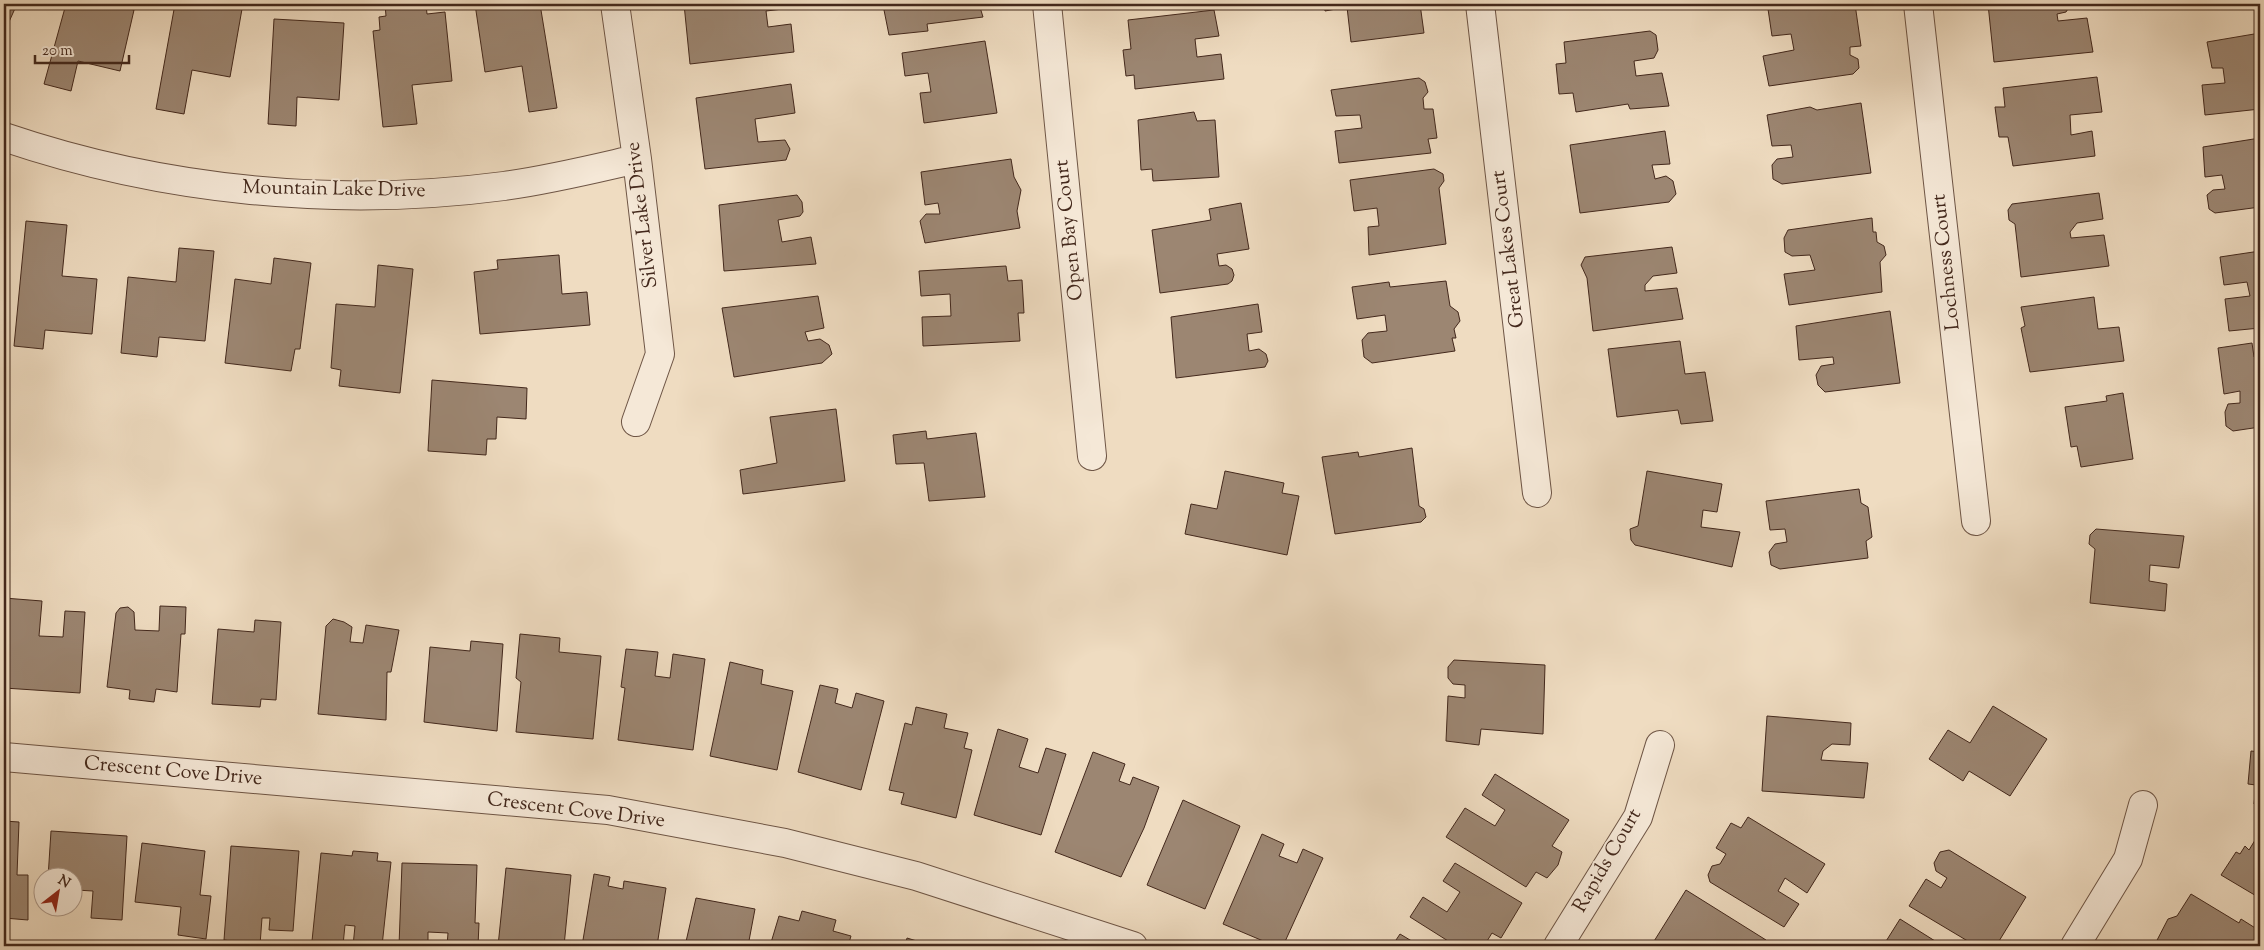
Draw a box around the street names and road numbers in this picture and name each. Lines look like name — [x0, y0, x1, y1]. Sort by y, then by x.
street label: Silver Lake Drive — [620, 140, 666, 290]
street label: Open Bay Court — [1048, 158, 1092, 302]
street label: Great Lakes Court — [1485, 168, 1533, 330]
street label: Mountain Lake Drive — [242, 174, 426, 206]
street label: Lochness Court — [1925, 192, 1969, 332]
street label: Crescent Cove Drive — [83, 750, 263, 794]
street label: Crescent Cove Drive — [485, 786, 667, 836]
street label: Rapids Court — [1566, 803, 1650, 918]

